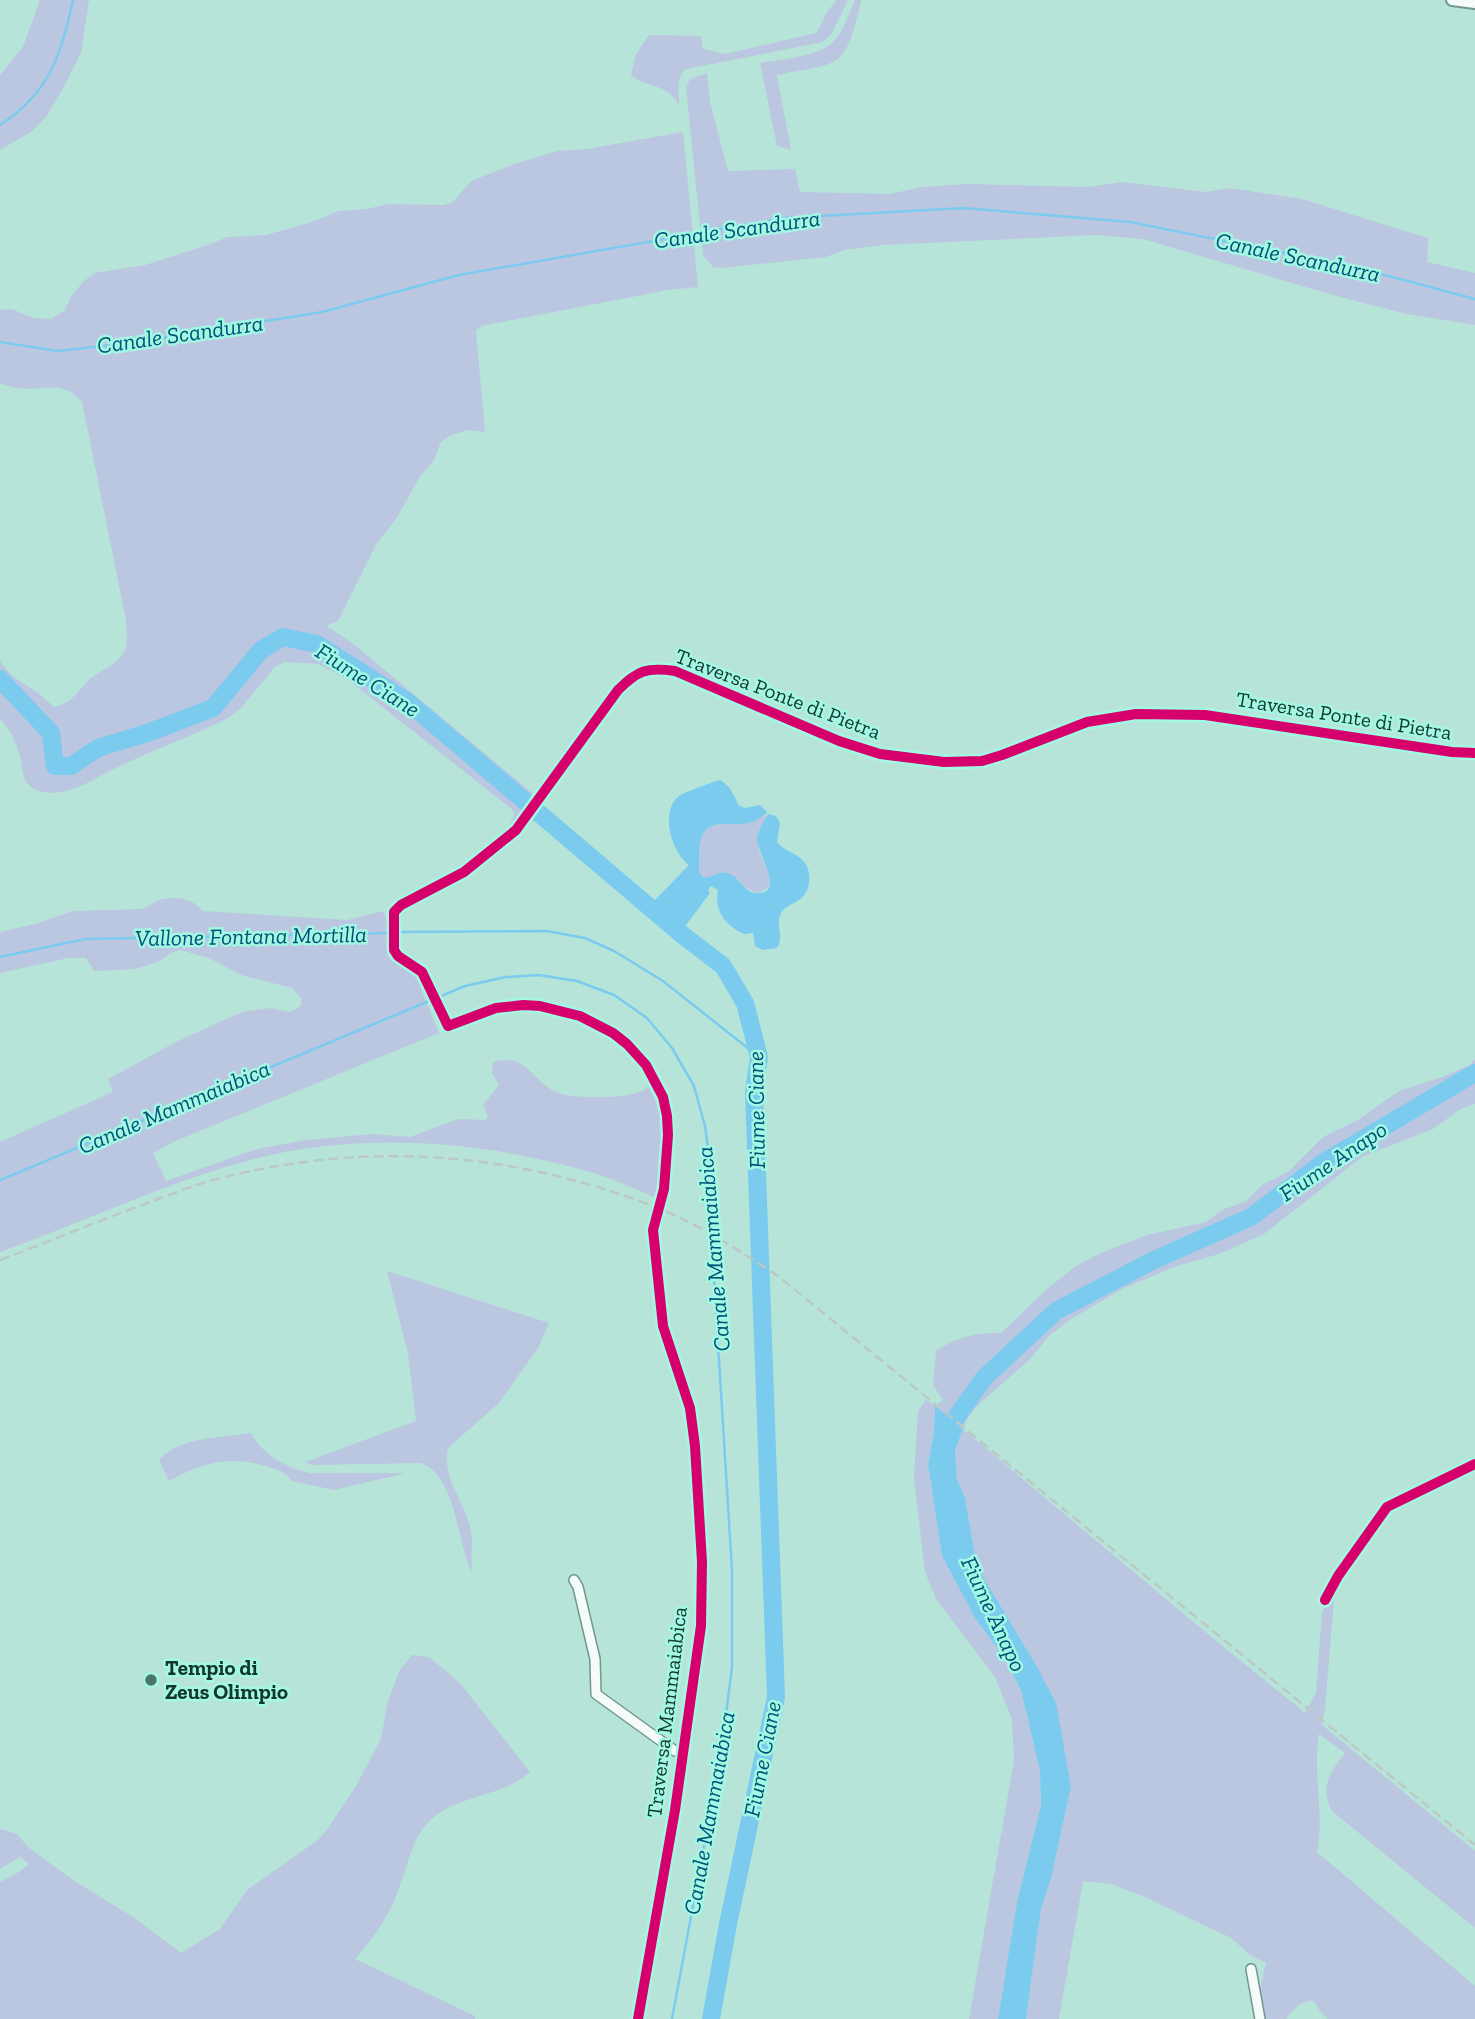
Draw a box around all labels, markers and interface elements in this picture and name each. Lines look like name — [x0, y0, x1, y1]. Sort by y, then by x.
water label: Canale Scandurra — [652, 204, 822, 254]
water label: Canale Scandurra — [1213, 226, 1383, 288]
water label: Canale Scandurra — [95, 309, 265, 359]
water label: Fiume Ciane — [311, 637, 425, 723]
street label: Traversa Ponte di Pietra — [672, 643, 884, 744]
street label: Traversa Ponte di Pietra — [1235, 686, 1454, 745]
water label: Vallone Fontana Mortilla — [135, 920, 367, 952]
water label: Fiume Ciane — [741, 1051, 771, 1169]
water label: Canale Mammaiabica — [74, 1054, 274, 1160]
water label: Fiume Anapo — [1274, 1115, 1392, 1207]
water label: Canale Mammaiabica — [690, 1145, 736, 1353]
water label: Fiume Anapo — [955, 1552, 1033, 1676]
street label: Traversa Mammaiabica — [641, 1605, 692, 1819]
place label: Tempio di Zeus Olimpio — [165, 1655, 288, 1704]
marker: Tempio di Zeus Olimpio — [143, 1672, 159, 1688]
water label: Fiume Ciane — [737, 1699, 787, 1819]
water label: Canale Mammaiabica — [677, 1709, 741, 1917]

